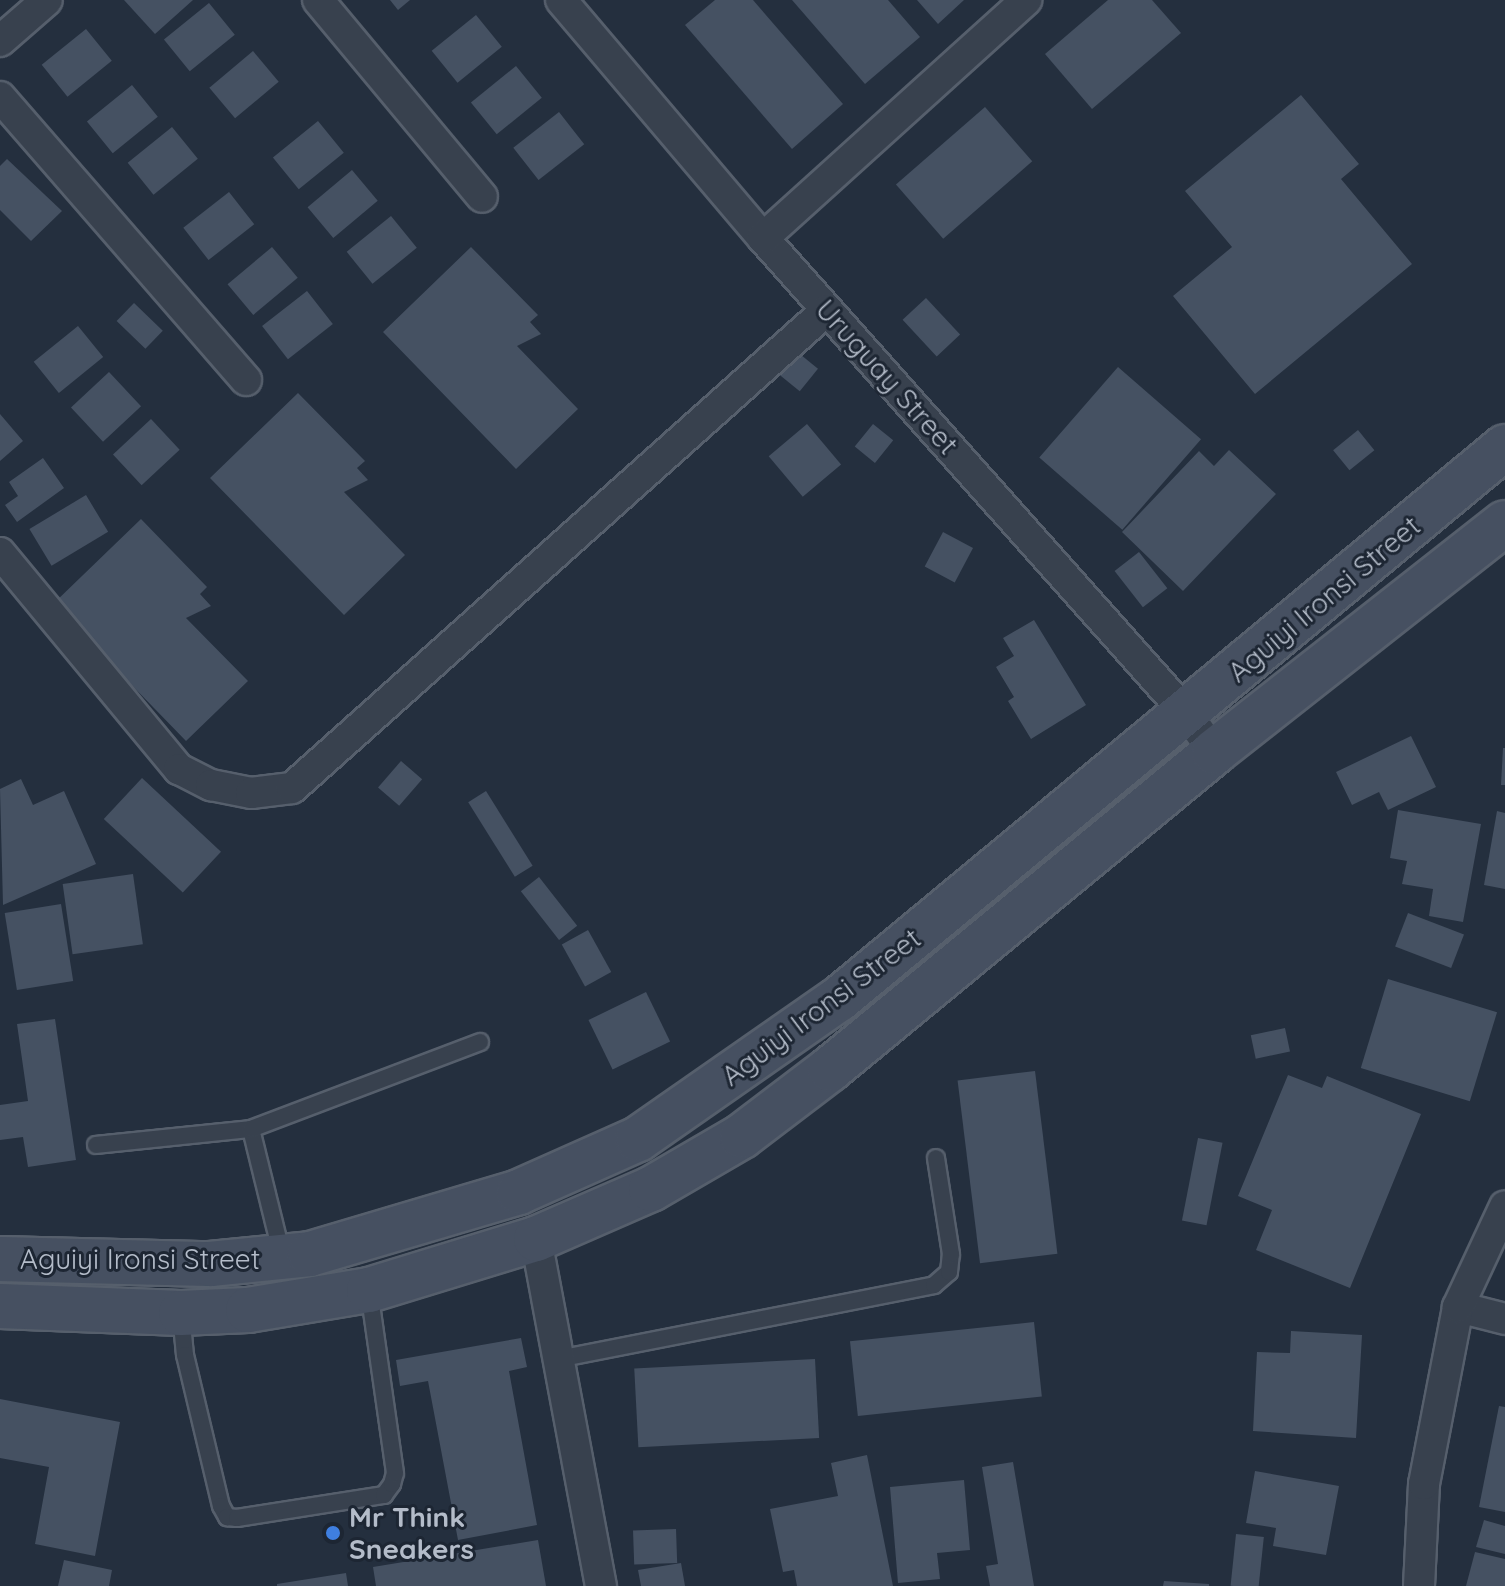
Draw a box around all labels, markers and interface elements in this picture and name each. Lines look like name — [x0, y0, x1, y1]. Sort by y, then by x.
street label: Uruguay Street — [809, 293, 965, 461]
street label: Aguiyi Ironsi Street — [1221, 509, 1427, 689]
street label: Aguiyi Ironsi Street — [715, 921, 927, 1093]
street label: Aguiyi Ironsi Street — [20, 1242, 260, 1276]
place label: Mr Think Sneakers — [349, 1500, 474, 1566]
marker: Mr Think Sneakers — [324, 1524, 342, 1542]

